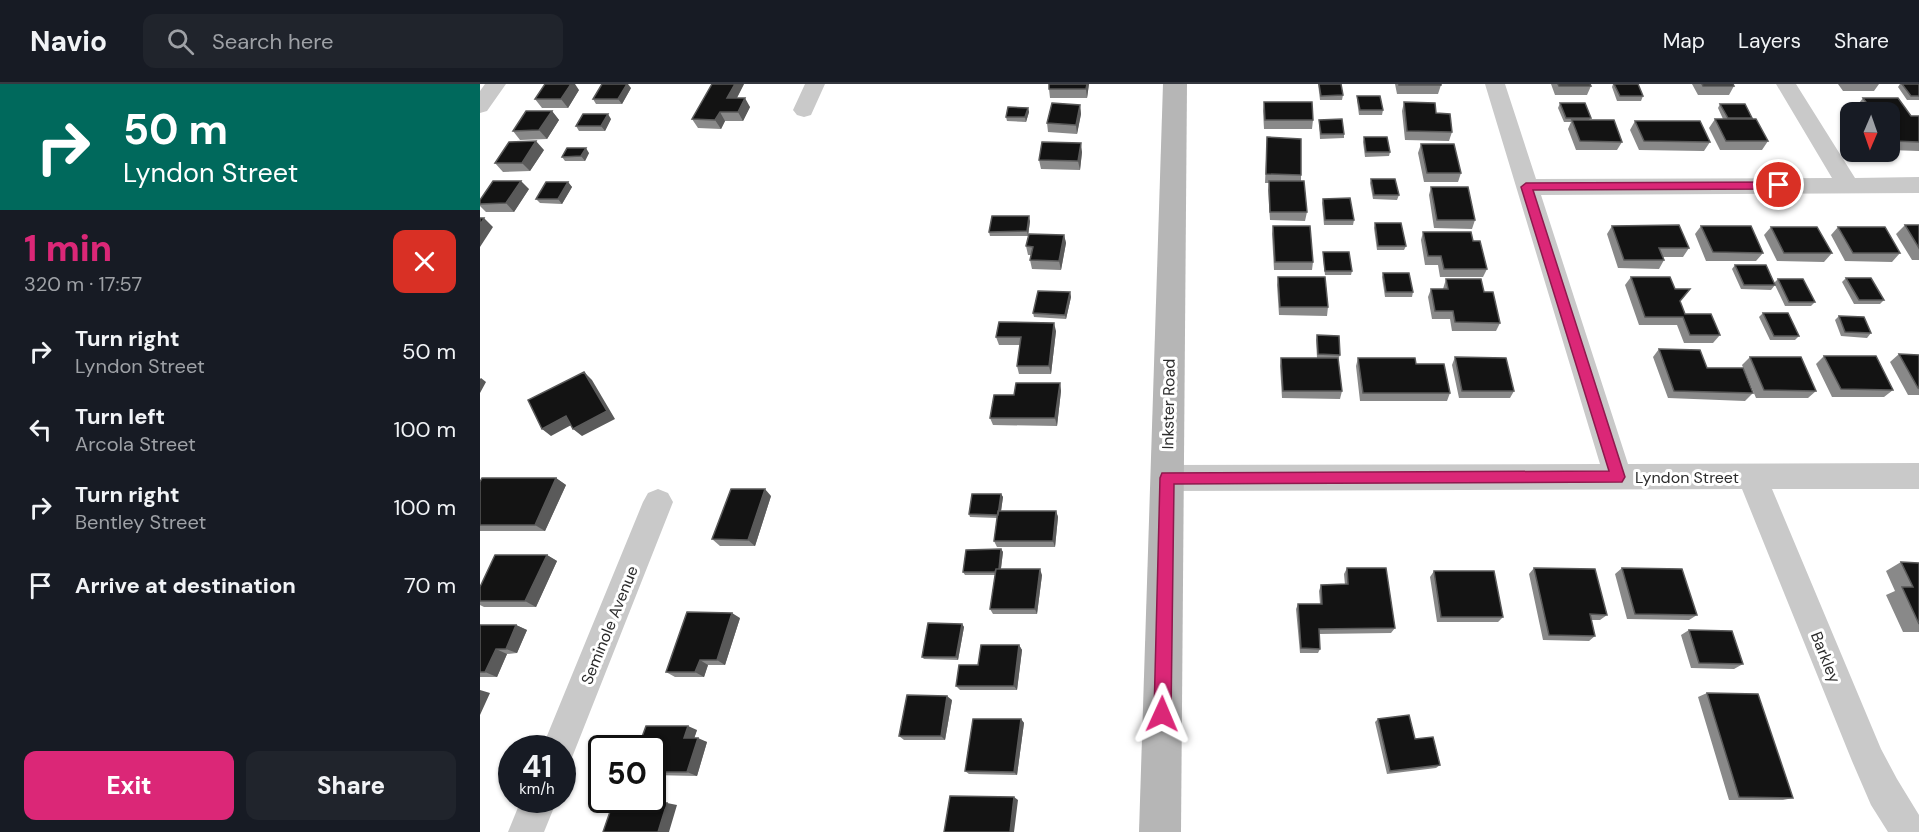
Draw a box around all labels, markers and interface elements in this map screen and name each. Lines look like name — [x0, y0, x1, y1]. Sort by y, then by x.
search box — [143, 14, 563, 68]
text: Navio — [30, 23, 107, 60]
icon: search — [164, 25, 197, 58]
text: Search here — [212, 27, 333, 56]
text: Map — [1663, 27, 1705, 55]
text: Layers — [1738, 27, 1801, 55]
text: Share — [1834, 27, 1889, 55]
text: 50 m — [123, 102, 228, 157]
north arrow — [1840, 102, 1900, 162]
map controls — [1840, 102, 1900, 162]
icon: right — [24, 108, 102, 186]
text: Lyndon Street — [123, 155, 298, 190]
pin — [1753, 159, 1804, 210]
icon: arrive — [1762, 168, 1795, 201]
text: 1 min — [24, 225, 112, 272]
button: close — [393, 230, 456, 293]
text: 320 m · 17:57 — [24, 271, 142, 297]
text: Turn right — [75, 324, 180, 353]
icon: right — [24, 335, 57, 368]
text: 50 m — [402, 337, 456, 366]
text: Lyndon Street — [75, 353, 205, 379]
street label: Inkster Road — [1157, 358, 1180, 450]
text: Turn left — [75, 402, 165, 431]
icon: left — [24, 413, 57, 446]
text: 100 m — [394, 415, 456, 444]
text: Arcola Street — [75, 431, 196, 457]
street label: Lyndon Street — [1635, 467, 1739, 488]
text: Turn right — [75, 480, 180, 509]
icon: right — [24, 491, 57, 524]
text: 100 m — [394, 493, 456, 522]
text: Bentley Street — [75, 509, 206, 535]
street label: Seminole Avenue — [576, 563, 643, 688]
icon: arrive — [24, 569, 57, 602]
text: Arrive at destination — [75, 571, 296, 600]
text: 70 m — [404, 571, 456, 600]
street label: Barkley — [1806, 628, 1845, 686]
position arrow — [1130, 682, 1194, 746]
speed limit sign: 50 — [588, 735, 666, 813]
text: 41 — [522, 747, 552, 786]
button: Exit — [24, 751, 234, 820]
button: Share — [246, 751, 456, 820]
text: km/h — [519, 779, 555, 799]

